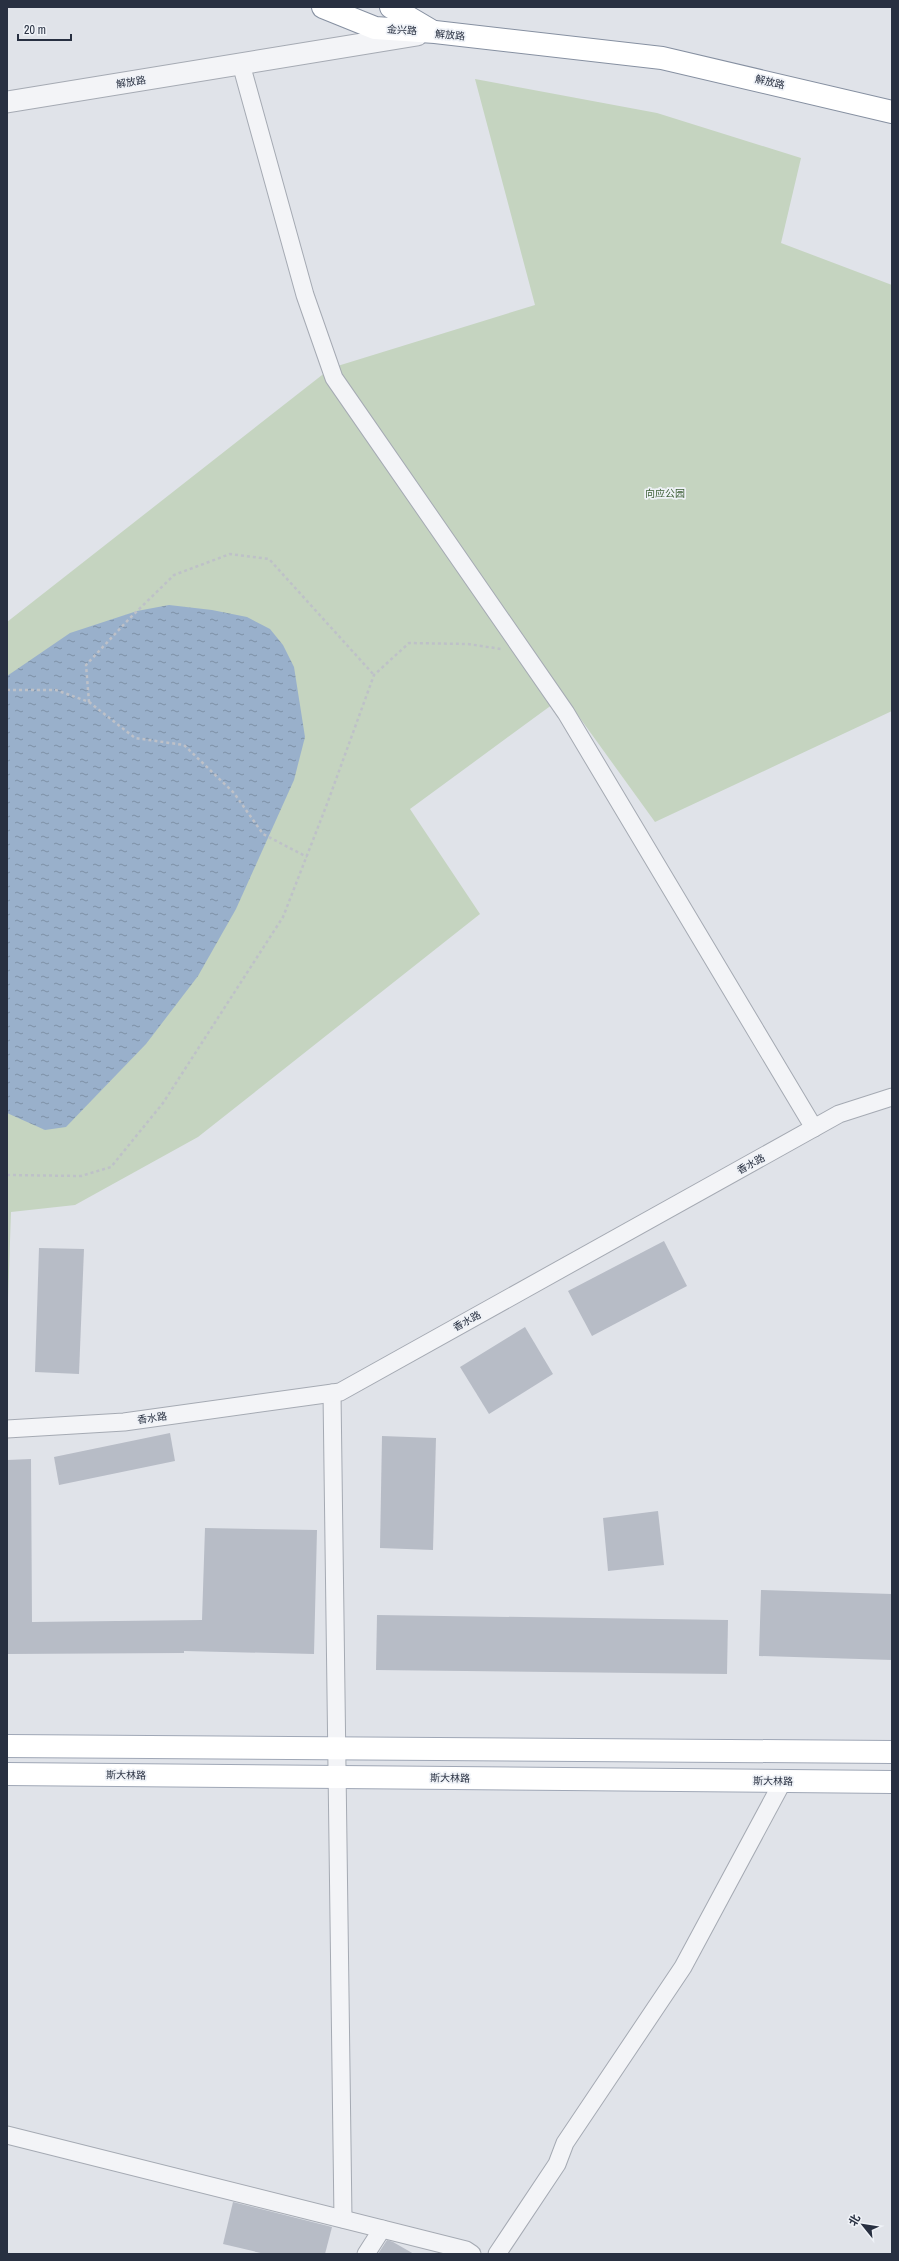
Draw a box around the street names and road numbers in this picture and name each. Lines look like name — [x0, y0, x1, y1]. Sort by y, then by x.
street label: 金兴路 — [387, 22, 417, 38]
street label: 解放路 — [434, 27, 466, 43]
street label: 解放路 — [754, 72, 786, 92]
street label: 解放路 — [115, 73, 147, 91]
street label: 香水路 — [735, 1151, 767, 1177]
street label: 香水路 — [451, 1308, 483, 1334]
street label: 香水路 — [136, 1409, 168, 1427]
street label: 斯大林路 — [106, 1768, 146, 1782]
street label: 斯大林路 — [430, 1771, 470, 1785]
street label: 斯大林路 — [753, 1774, 793, 1788]

